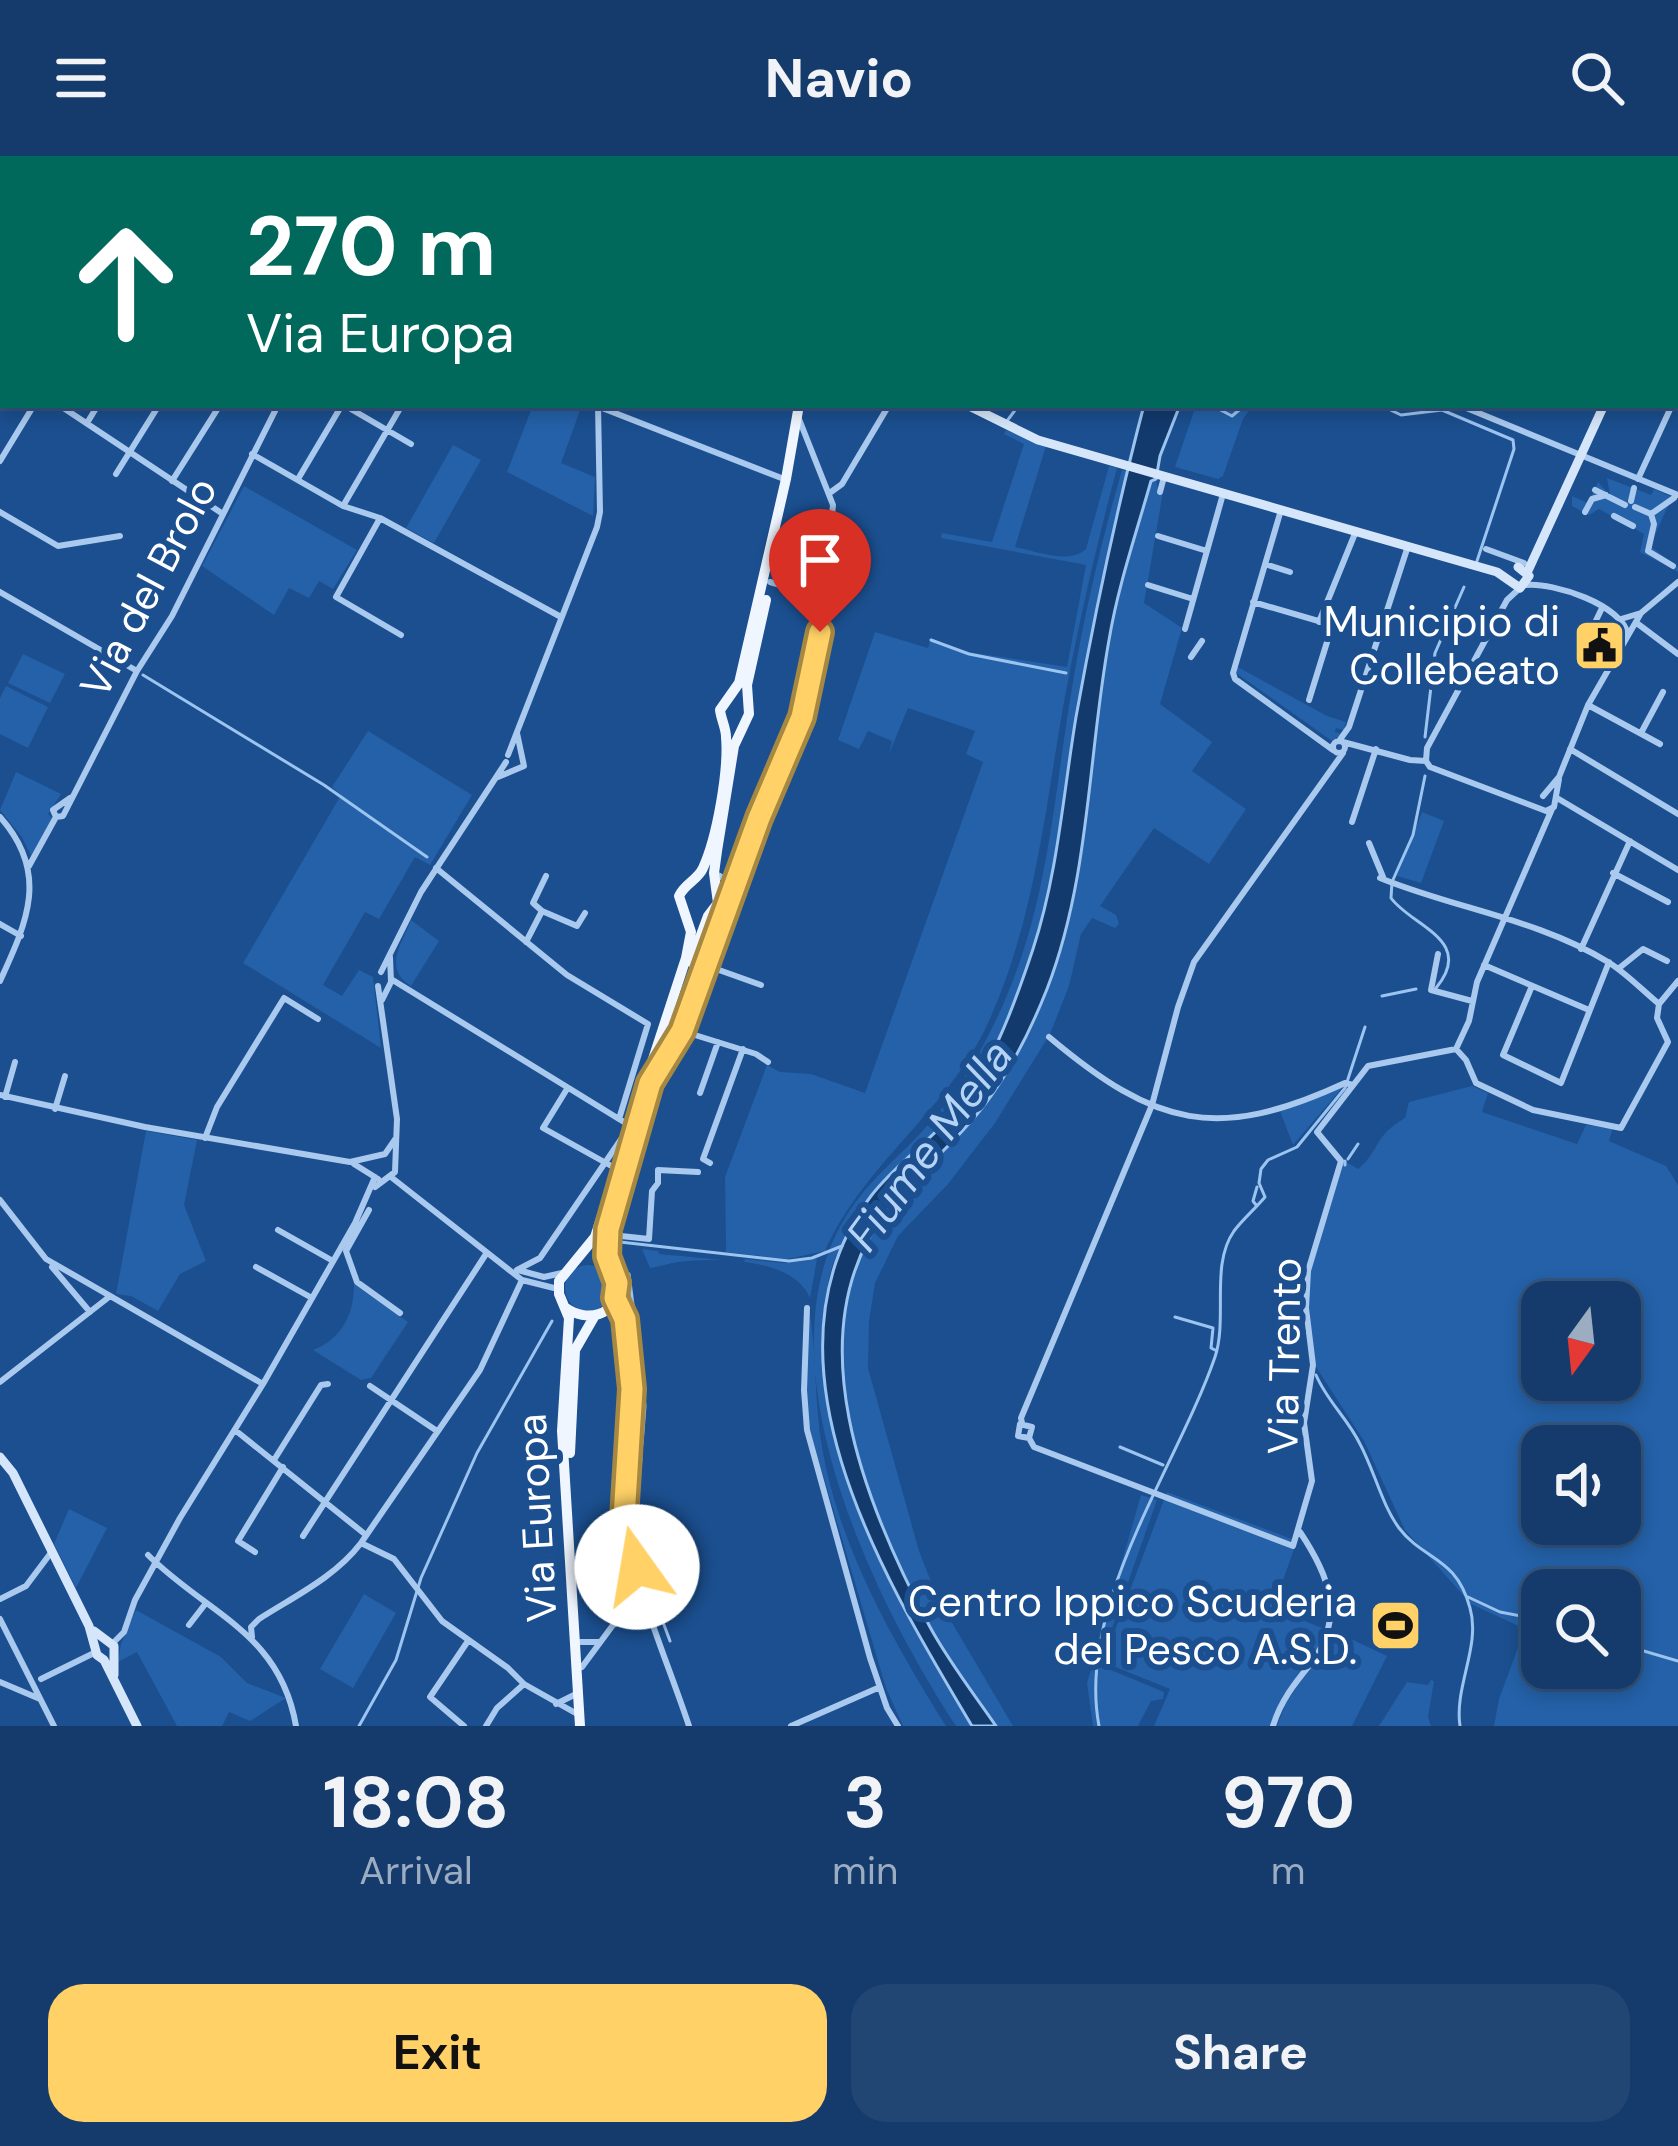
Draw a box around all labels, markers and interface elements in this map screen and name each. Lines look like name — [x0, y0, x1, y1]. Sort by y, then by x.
text: Navio — [765, 43, 913, 114]
icon: menu — [48, 45, 114, 111]
icon: search — [1564, 45, 1630, 111]
text: 270 m — [246, 192, 496, 301]
icon: ahead — [48, 204, 204, 360]
text: Via Europa — [246, 298, 514, 369]
street label: Via del Brolo — [67, 467, 230, 707]
pin — [769, 509, 871, 632]
icon: arrive — [787, 527, 853, 593]
place label: Municipio di Collebeato — [1323, 594, 1560, 697]
public building icon: Municipio di Collebeato — [1571, 617, 1627, 673]
water label: Fiume Mella — [833, 1028, 1026, 1263]
street label: Via Trento — [1255, 1257, 1314, 1455]
north arrow — [1521, 1281, 1641, 1401]
map controls — [1521, 1281, 1641, 1689]
street label: Via Europa — [504, 1412, 569, 1624]
button: sound — [1521, 1425, 1641, 1545]
position arrow — [574, 1504, 700, 1630]
button: search — [1521, 1569, 1641, 1689]
place label: Centro Ippico Scuderia del Pesco A.S.D. — [908, 1574, 1357, 1677]
sports icon: Centro Ippico Scuderia del Pesco A.S.D. — [1368, 1597, 1424, 1653]
text: 18:08 — [323, 1756, 509, 1849]
text: 3 — [844, 1756, 887, 1849]
text: 970 — [1221, 1756, 1355, 1849]
text: Arrival — [359, 1845, 473, 1896]
text: min — [832, 1845, 898, 1896]
text: m — [1271, 1845, 1306, 1896]
button: Exit — [48, 1984, 827, 2122]
button: Share — [851, 1984, 1630, 2122]

